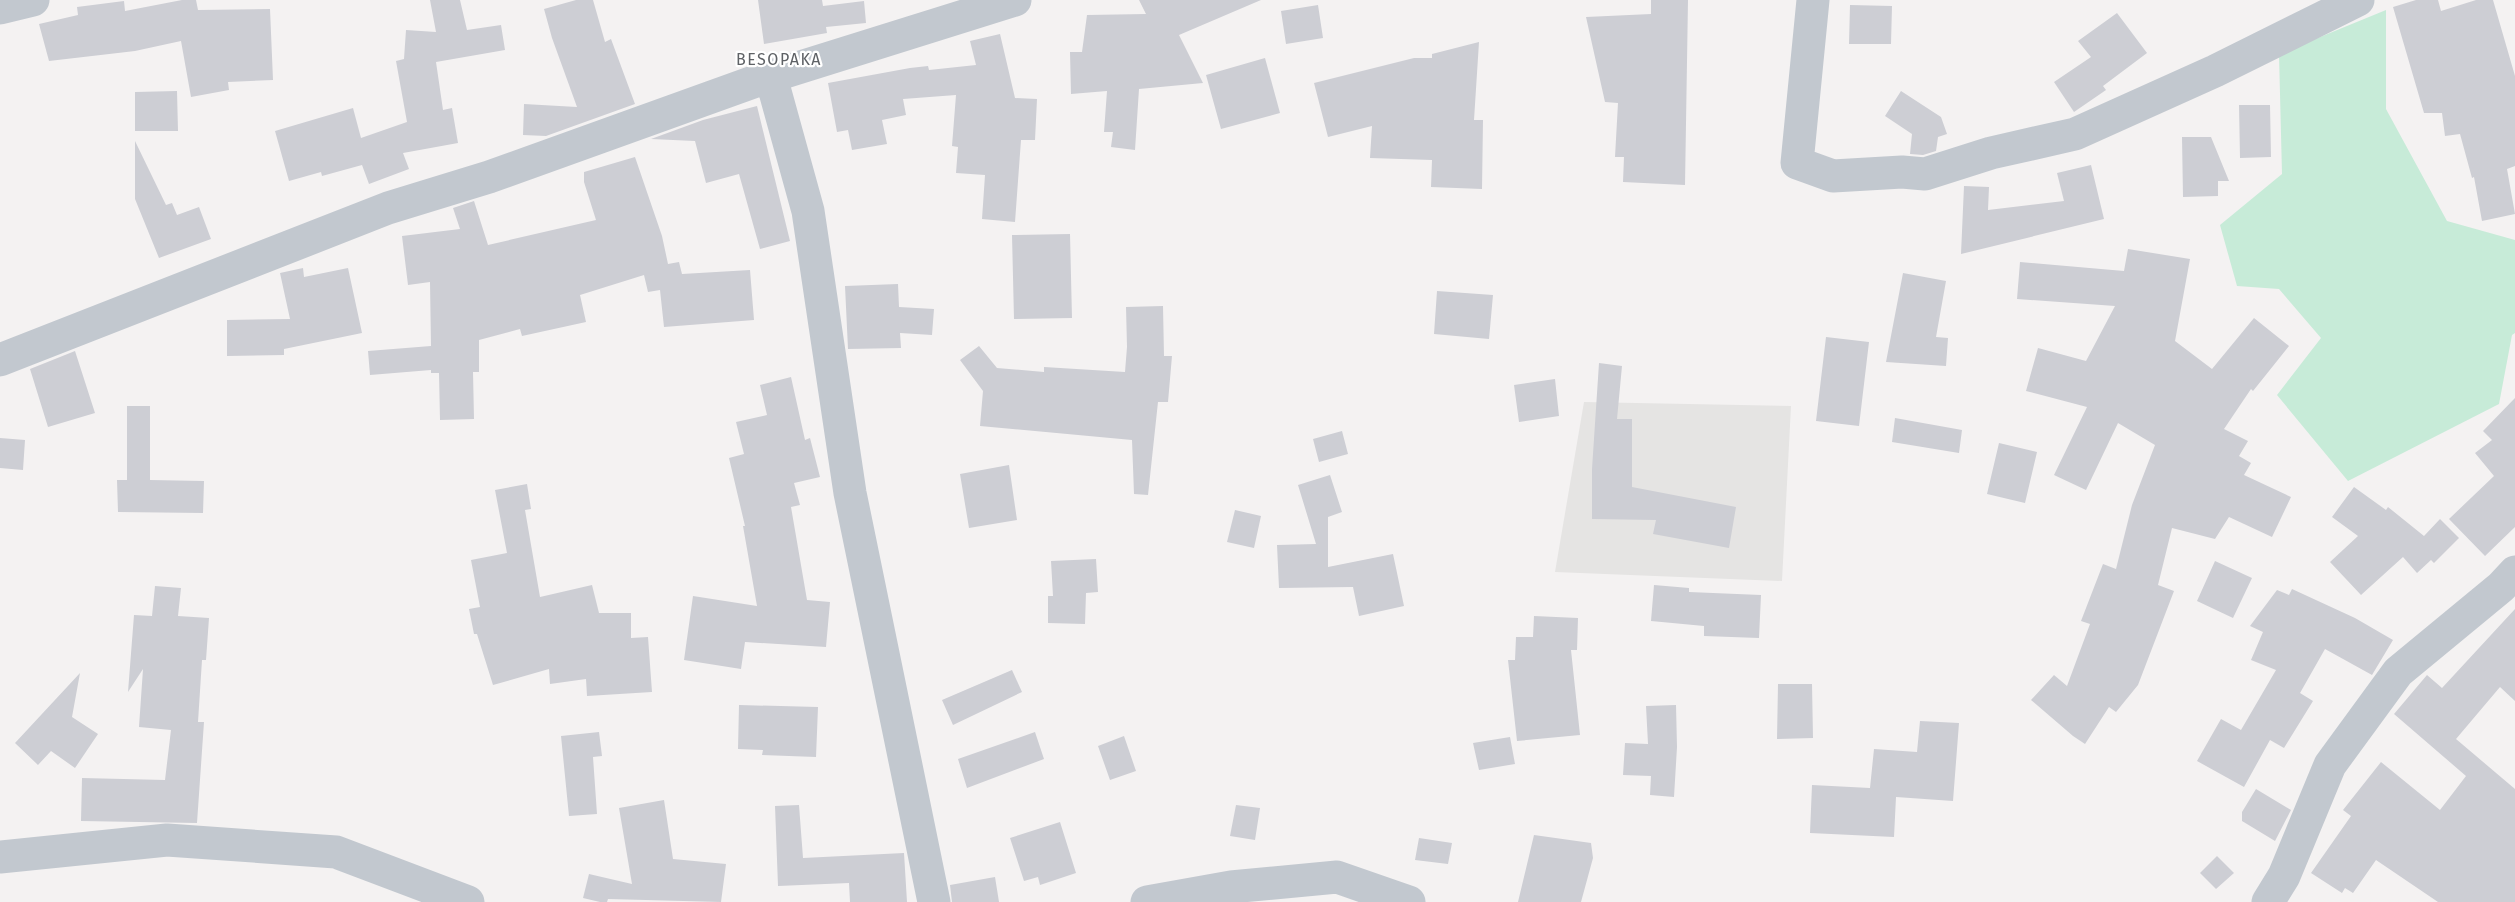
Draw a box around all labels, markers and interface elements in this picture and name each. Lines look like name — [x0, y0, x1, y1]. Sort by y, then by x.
district label: BESOPAKA — [736, 50, 822, 69]

